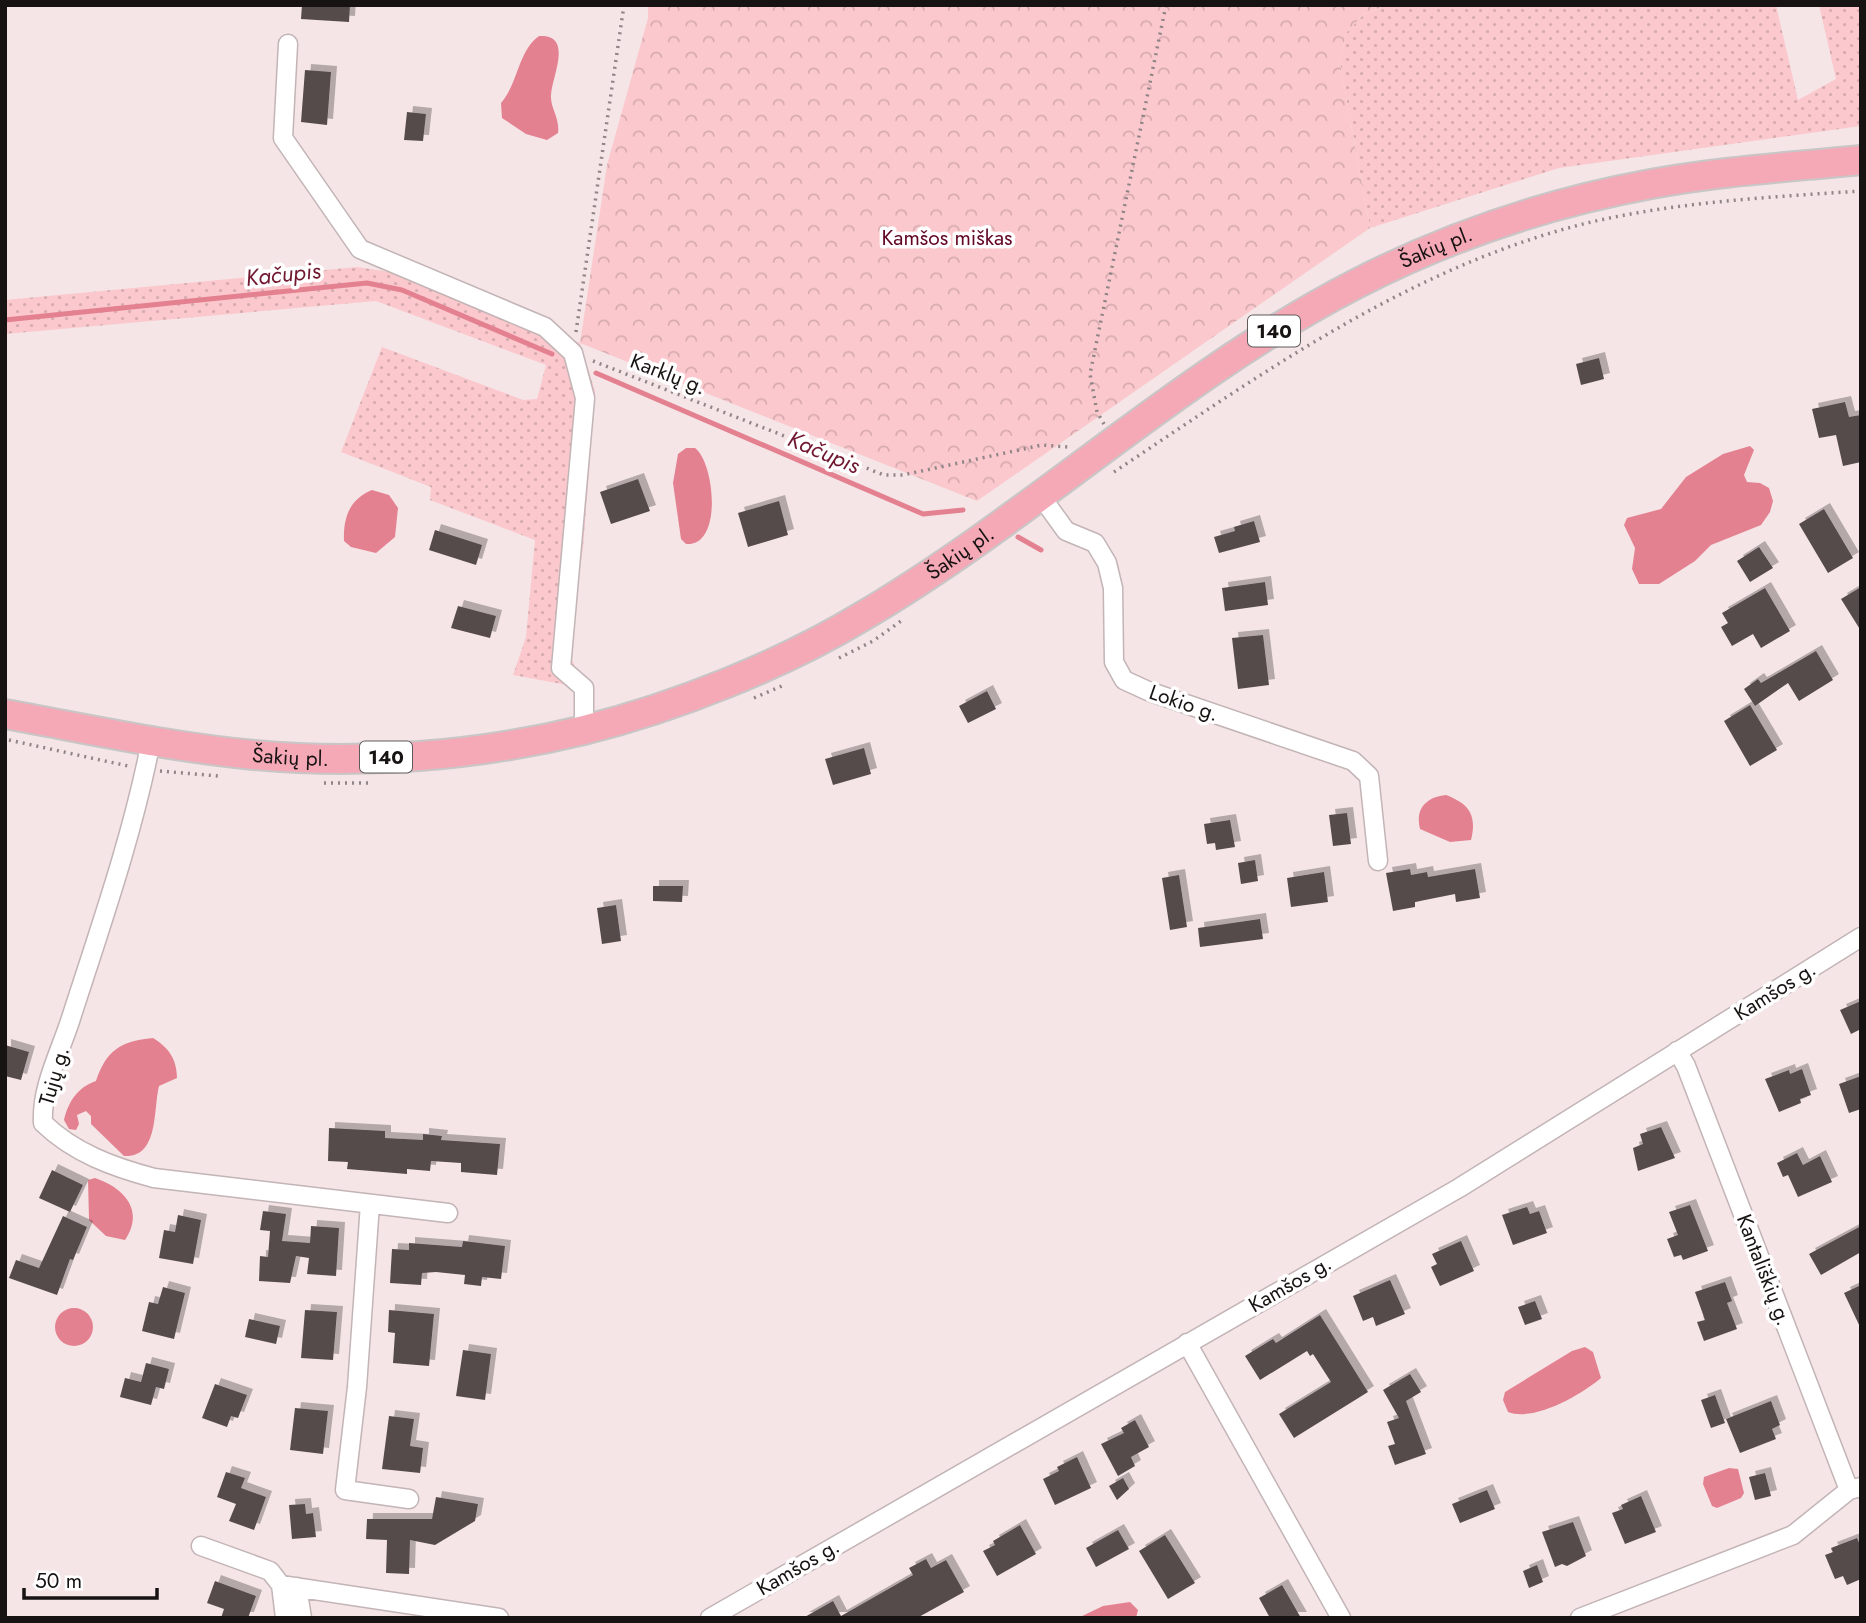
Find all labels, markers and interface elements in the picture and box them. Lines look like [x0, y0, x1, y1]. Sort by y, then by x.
street label: Šakių pl. [1394, 219, 1477, 276]
park label: Kamšos miškas [881, 223, 1013, 253]
water label: Kačupis [244, 253, 323, 295]
road number: 140 [1248, 316, 1300, 346]
street label: Karklų g. [626, 346, 710, 402]
water label: Kačupis [783, 422, 866, 483]
street label: Šakių pl. [920, 519, 1000, 587]
street label: Lokio g. [1145, 677, 1223, 729]
street label: Šakių pl. [251, 740, 329, 774]
road number: 140 [360, 742, 412, 772]
street label: Kamšos g. [1728, 954, 1822, 1028]
street label: Tujų g. [31, 1043, 77, 1109]
street label: Kantališkių g. [1729, 1210, 1799, 1330]
street label: Kamšos g. [1243, 1248, 1337, 1320]
street label: Kamšos g. [751, 1531, 845, 1603]
scale bar [24, 1556, 158, 1600]
text: 50 m [35, 1566, 82, 1596]

